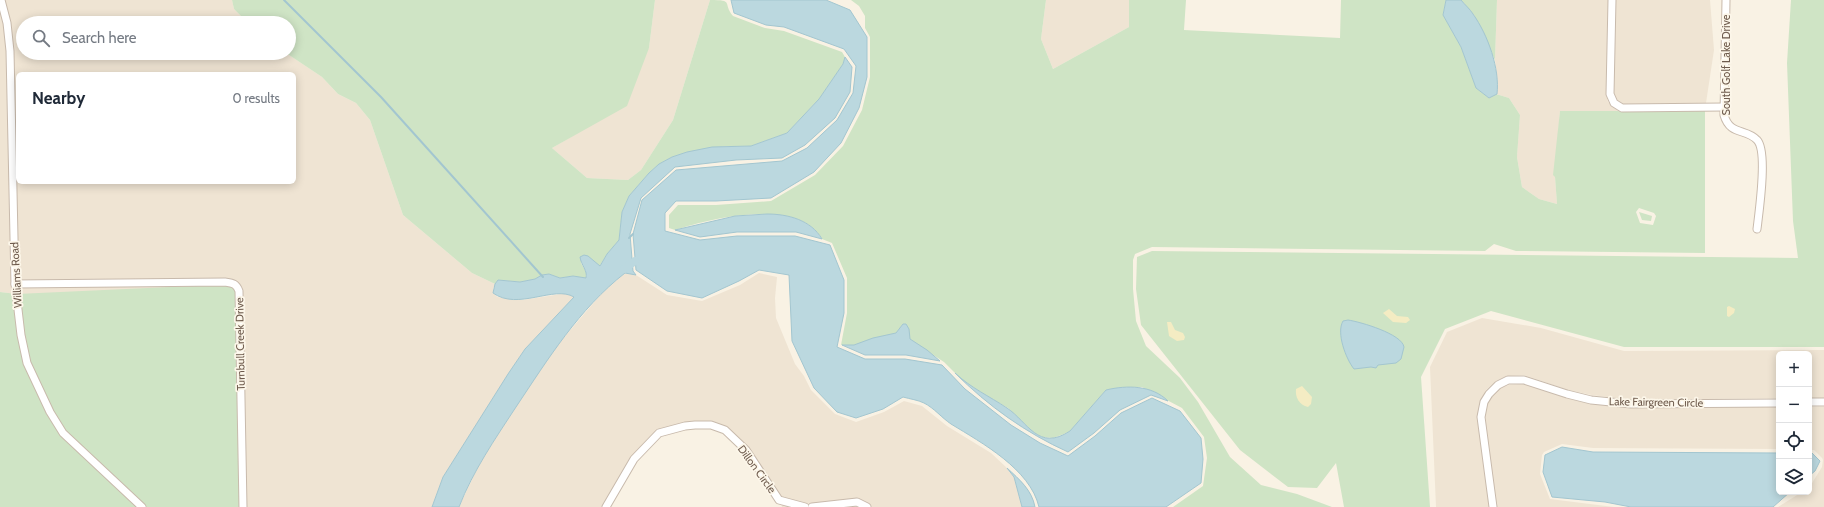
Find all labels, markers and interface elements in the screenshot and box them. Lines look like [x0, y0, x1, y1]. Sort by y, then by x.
street label: South Golf Lake Drive [1719, 14, 1733, 115]
search box [16, 16, 296, 60]
icon: search [30, 27, 52, 49]
text: Search here [62, 29, 137, 47]
text: Nearby [32, 88, 85, 108]
text: 0 results [232, 90, 280, 106]
street label: Williams Road [7, 242, 25, 308]
street label: Turnbull Creek Drive [232, 297, 248, 391]
map controls [1776, 351, 1812, 495]
button: + [1776, 351, 1812, 387]
button: − [1776, 387, 1812, 423]
street label: Lake Fairgreen Circle [1609, 394, 1704, 410]
button: locate [1776, 423, 1812, 459]
street label: Dillon Circle [735, 442, 779, 496]
button: layers [1776, 459, 1812, 495]

